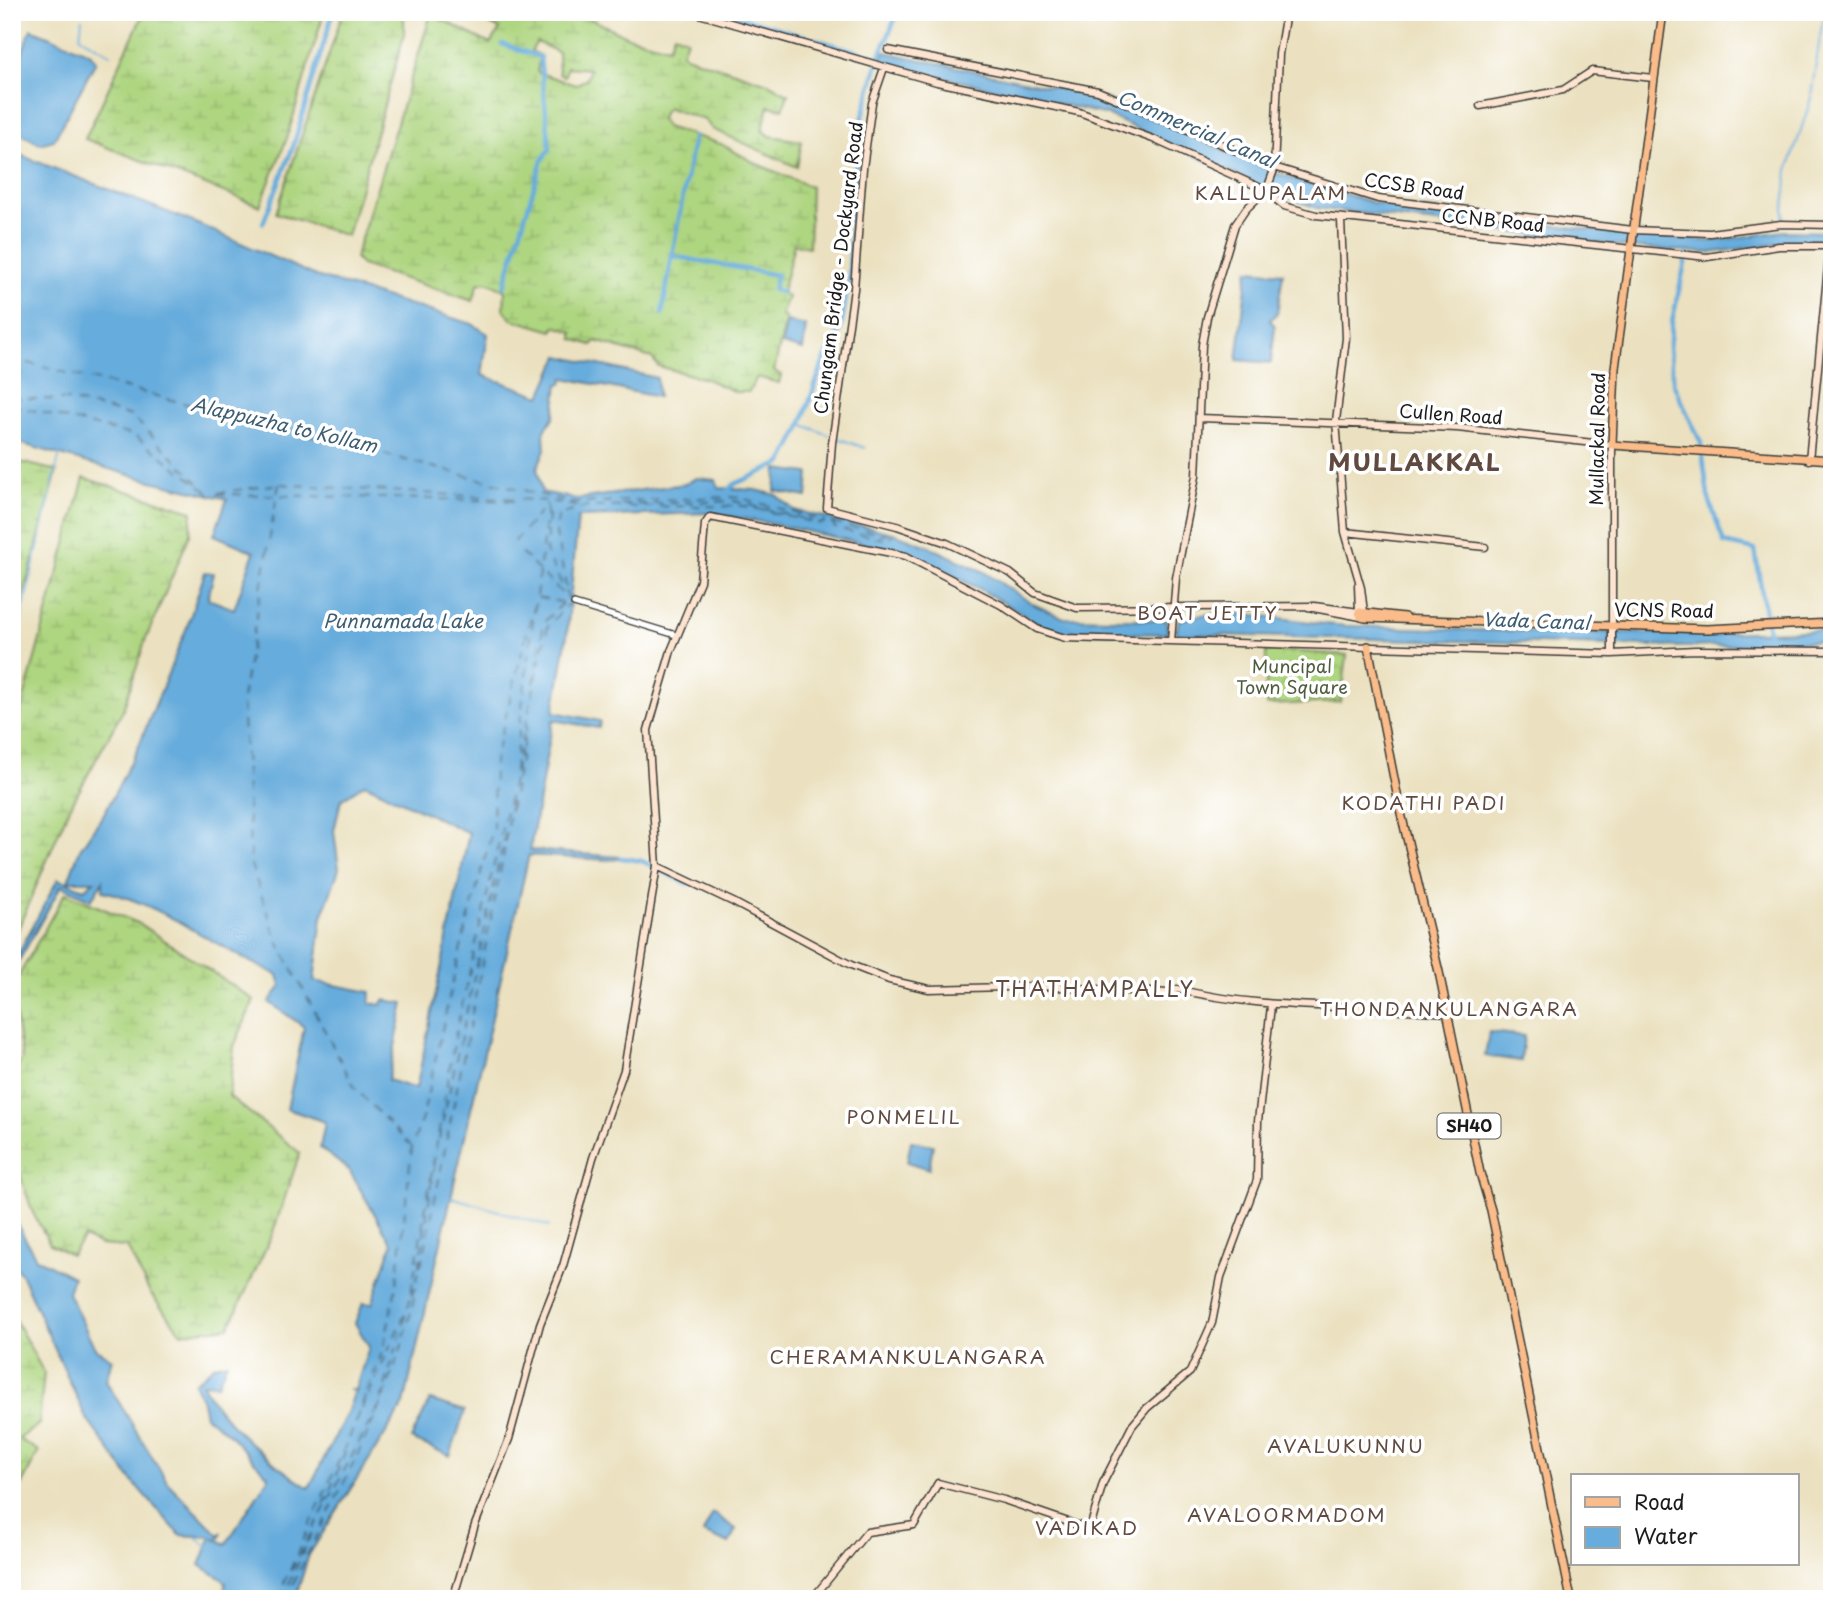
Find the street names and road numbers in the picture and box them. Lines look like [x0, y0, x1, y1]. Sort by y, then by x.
street label: Chungam Bridge - Dockyard Road [806, 120, 869, 416]
street label: CCSB Road [1362, 165, 1466, 206]
street label: CCNB Road [1440, 201, 1546, 238]
street label: Mullackal Road [1582, 372, 1611, 506]
street label: Cullen Road [1398, 396, 1504, 431]
street label: VCNS Road [1614, 595, 1714, 624]
road number: SH40 [1438, 1114, 1500, 1138]

